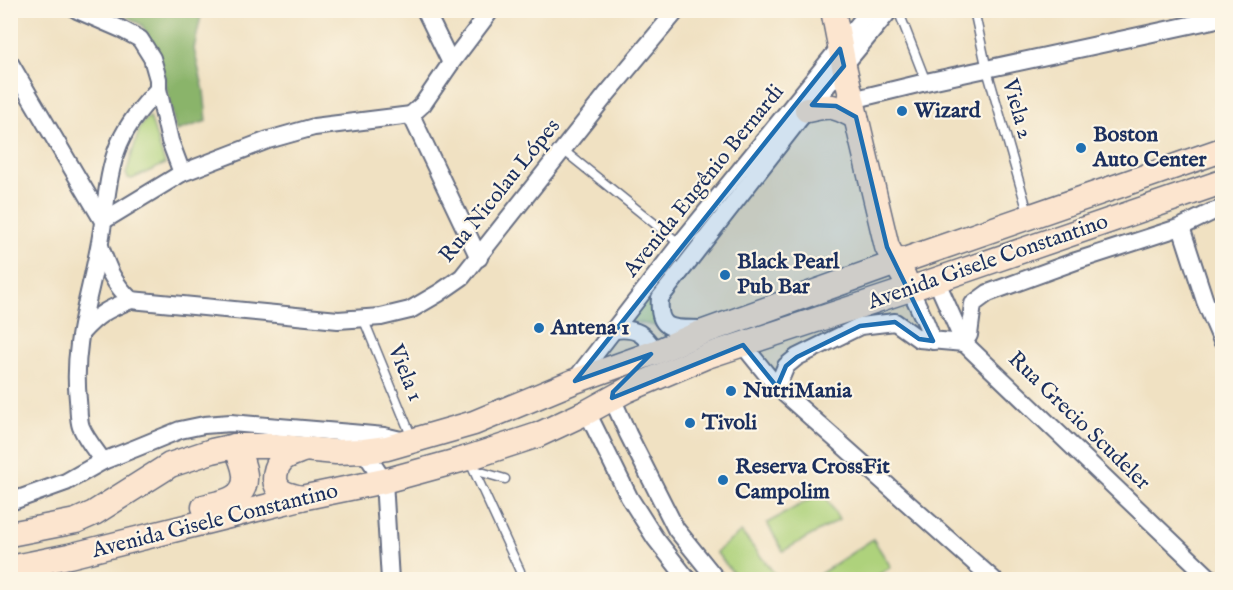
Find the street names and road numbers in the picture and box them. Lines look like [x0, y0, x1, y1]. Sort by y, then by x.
street label: Viela 2 [995, 75, 1039, 142]
street label: Avenida Eugênio Bernardi [617, 79, 791, 284]
street label: Rua Nicolau Lópes [433, 113, 567, 269]
street label: Avenida Gisele Constantino [863, 208, 1112, 317]
street label: Viela 1 [381, 340, 429, 406]
street label: Rua Grecio Scudeler [1002, 346, 1156, 496]
street label: Avenida Gisele Constantino [88, 477, 341, 565]

